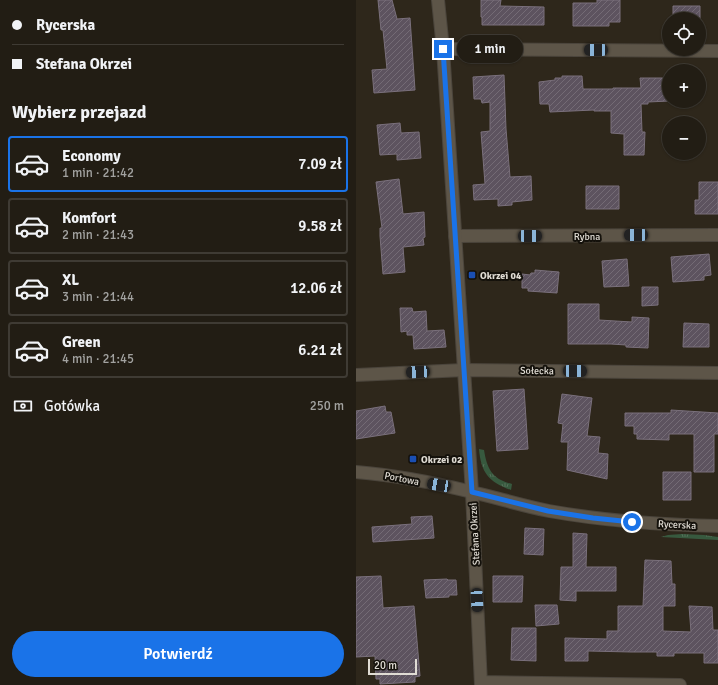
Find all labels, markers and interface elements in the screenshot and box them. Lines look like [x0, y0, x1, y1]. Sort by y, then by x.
map controls [662, 12, 706, 160]
button: locate [662, 12, 706, 56]
text: Rycerska [36, 16, 95, 34]
callout: 1 min [457, 35, 523, 63]
route end [434, 40, 452, 58]
text: 1 min [474, 41, 506, 57]
car [584, 44, 608, 56]
text: Stefana Okrzei [36, 55, 132, 73]
button: + [662, 64, 706, 108]
text: Wybierz przejazd [12, 101, 147, 123]
button: − [662, 116, 706, 160]
icon: car [14, 146, 50, 182]
text: Economy [62, 147, 121, 165]
text: 7.09 zł [298, 155, 342, 173]
text: 1 min · 21:42 [62, 165, 134, 181]
icon: car [14, 208, 50, 244]
text: Komfort [62, 209, 116, 227]
text: 9.58 zł [298, 217, 342, 235]
text: 2 min · 21:43 [62, 227, 134, 243]
car [624, 229, 648, 241]
car [518, 230, 542, 242]
street label: Rybna [574, 231, 600, 243]
icon: car [14, 270, 50, 306]
marker: Okrzei 04 [467, 270, 477, 280]
place label: Okrzei 04 [480, 270, 522, 282]
text: XL [62, 271, 79, 289]
text: 12.06 zł [290, 279, 342, 297]
text: 3 min · 21:44 [62, 289, 134, 305]
icon: car [14, 332, 50, 368]
text: Green [62, 333, 101, 351]
text: 6.21 zł [298, 341, 342, 359]
text: 4 min · 21:45 [62, 351, 134, 367]
car [406, 365, 430, 379]
street label: Sołecka [520, 365, 554, 377]
car [563, 365, 587, 377]
icon: cash [12, 395, 34, 417]
text: Gotówka [44, 397, 100, 415]
text: 250 m [310, 398, 344, 414]
marker: Okrzei 02 [408, 454, 418, 464]
place label: Okrzei 02 [421, 454, 462, 466]
street label: Portowa [383, 470, 420, 488]
car [426, 477, 452, 493]
street label: Stefana Okrzei [467, 502, 483, 565]
route start [623, 513, 641, 531]
street label: Rycerska [657, 518, 696, 532]
car [470, 588, 484, 612]
button: Potwierdź [12, 631, 344, 677]
scale bar [368, 657, 417, 676]
text: 20 m [374, 659, 397, 672]

